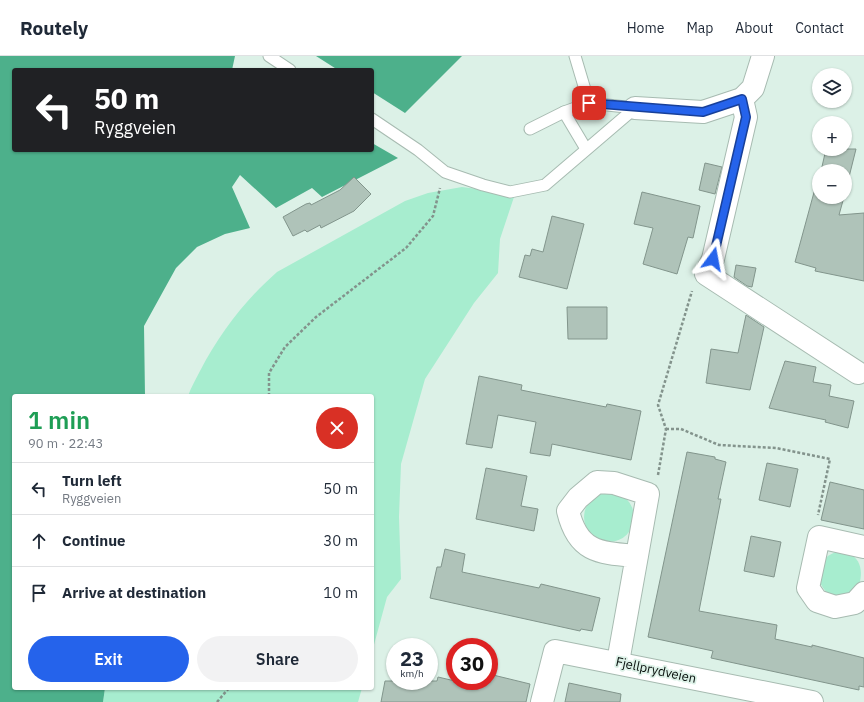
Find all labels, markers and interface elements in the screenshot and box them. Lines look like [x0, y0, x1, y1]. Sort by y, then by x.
text: Routely [20, 16, 88, 40]
text: Home [627, 19, 664, 37]
text: Map [686, 19, 713, 37]
text: About [735, 19, 773, 37]
text: Contact [795, 19, 844, 37]
map controls [812, 68, 852, 204]
button: layers [812, 68, 852, 108]
text: 50 m [94, 80, 159, 117]
icon: left [28, 84, 80, 136]
pin [572, 86, 606, 120]
icon: arrive [578, 92, 600, 114]
text: Ryggveien [94, 116, 176, 139]
button: + [812, 116, 852, 156]
button: − [812, 164, 852, 204]
position arrow [692, 238, 734, 280]
text: 1 min [28, 404, 90, 436]
button: close [316, 407, 358, 449]
text: 90 m · 22:43 [28, 435, 103, 452]
text: Turn left [62, 471, 122, 490]
icon: left [28, 478, 50, 500]
text: 50 m [323, 479, 358, 498]
text: Ryggveien [62, 490, 121, 507]
icon: ahead [28, 530, 50, 552]
text: Continue [62, 531, 126, 550]
text: 30 m [323, 531, 358, 550]
icon: arrive [28, 582, 50, 604]
text: Arrive at destination [62, 583, 206, 602]
text: 10 m [323, 583, 358, 602]
button: Exit [28, 636, 189, 682]
button: Share [197, 636, 358, 682]
speed limit sign: 30 [446, 638, 498, 690]
text: 23 [400, 645, 424, 672]
street label: Fjellprydveien [614, 653, 698, 687]
text: km/h [400, 667, 424, 680]

